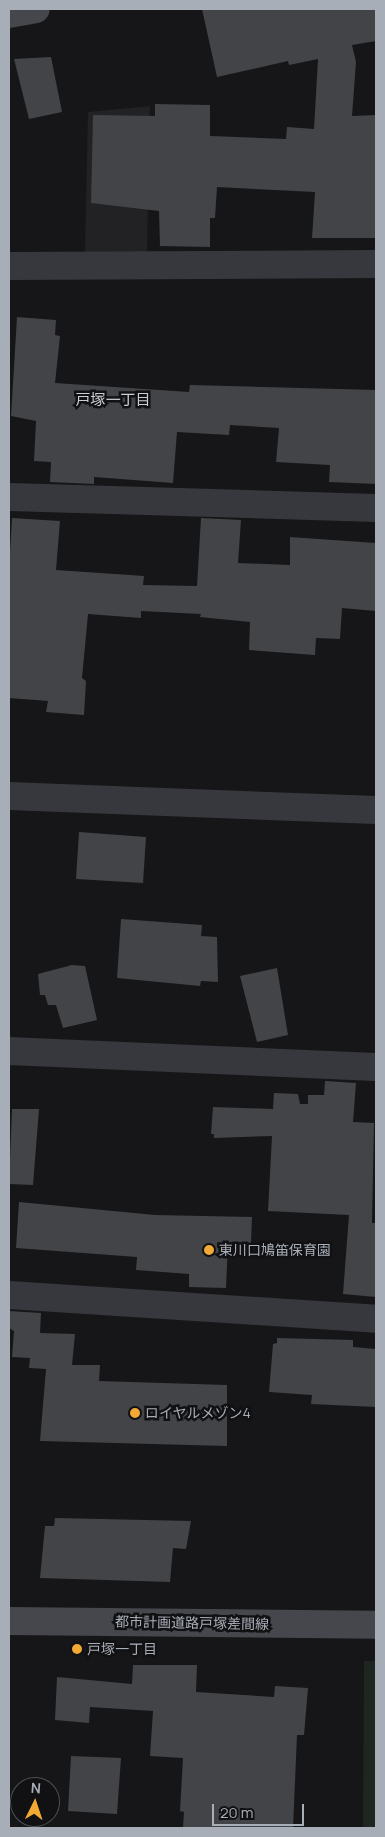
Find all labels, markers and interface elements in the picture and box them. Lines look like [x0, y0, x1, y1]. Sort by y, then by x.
district label: 戸塚一丁目 [76, 391, 150, 409]
place label: 東川口鳩笛保育園 [219, 1242, 331, 1258]
marker: 東川口鳩笛保育園 [203, 1244, 215, 1256]
place label: ロイヤルメゾン4 [145, 1405, 251, 1421]
marker: ロイヤルメゾン4 [129, 1407, 141, 1419]
street label: 都市計画道路戸塚差間線 [115, 1613, 269, 1633]
place label: 戸塚一丁目 [87, 1641, 157, 1657]
marker: 戸塚一丁目 [71, 1643, 83, 1655]
north arrow [10, 1777, 60, 1827]
text: N [30, 1778, 42, 1797]
scale bar [215, 1794, 308, 1826]
text: 20 m [220, 1802, 253, 1823]

